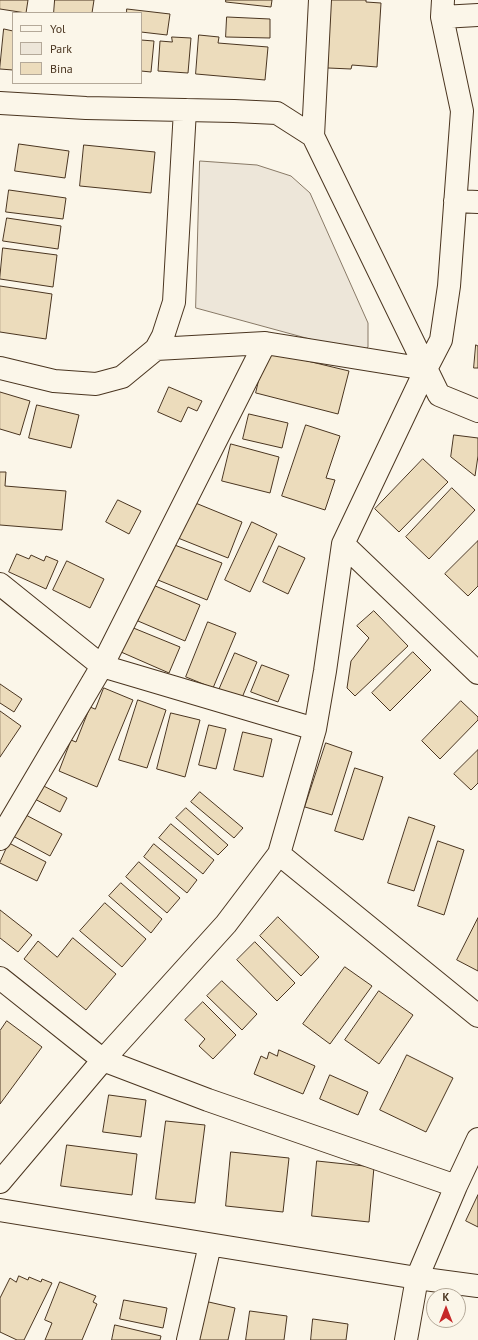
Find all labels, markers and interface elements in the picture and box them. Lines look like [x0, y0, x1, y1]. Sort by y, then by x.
legend [12, 12, 142, 84]
text: Yol [50, 21, 66, 36]
text: Park [50, 41, 72, 56]
text: Bina [50, 61, 73, 76]
north arrow [426, 1288, 466, 1328]
text: K [443, 1290, 449, 1304]

